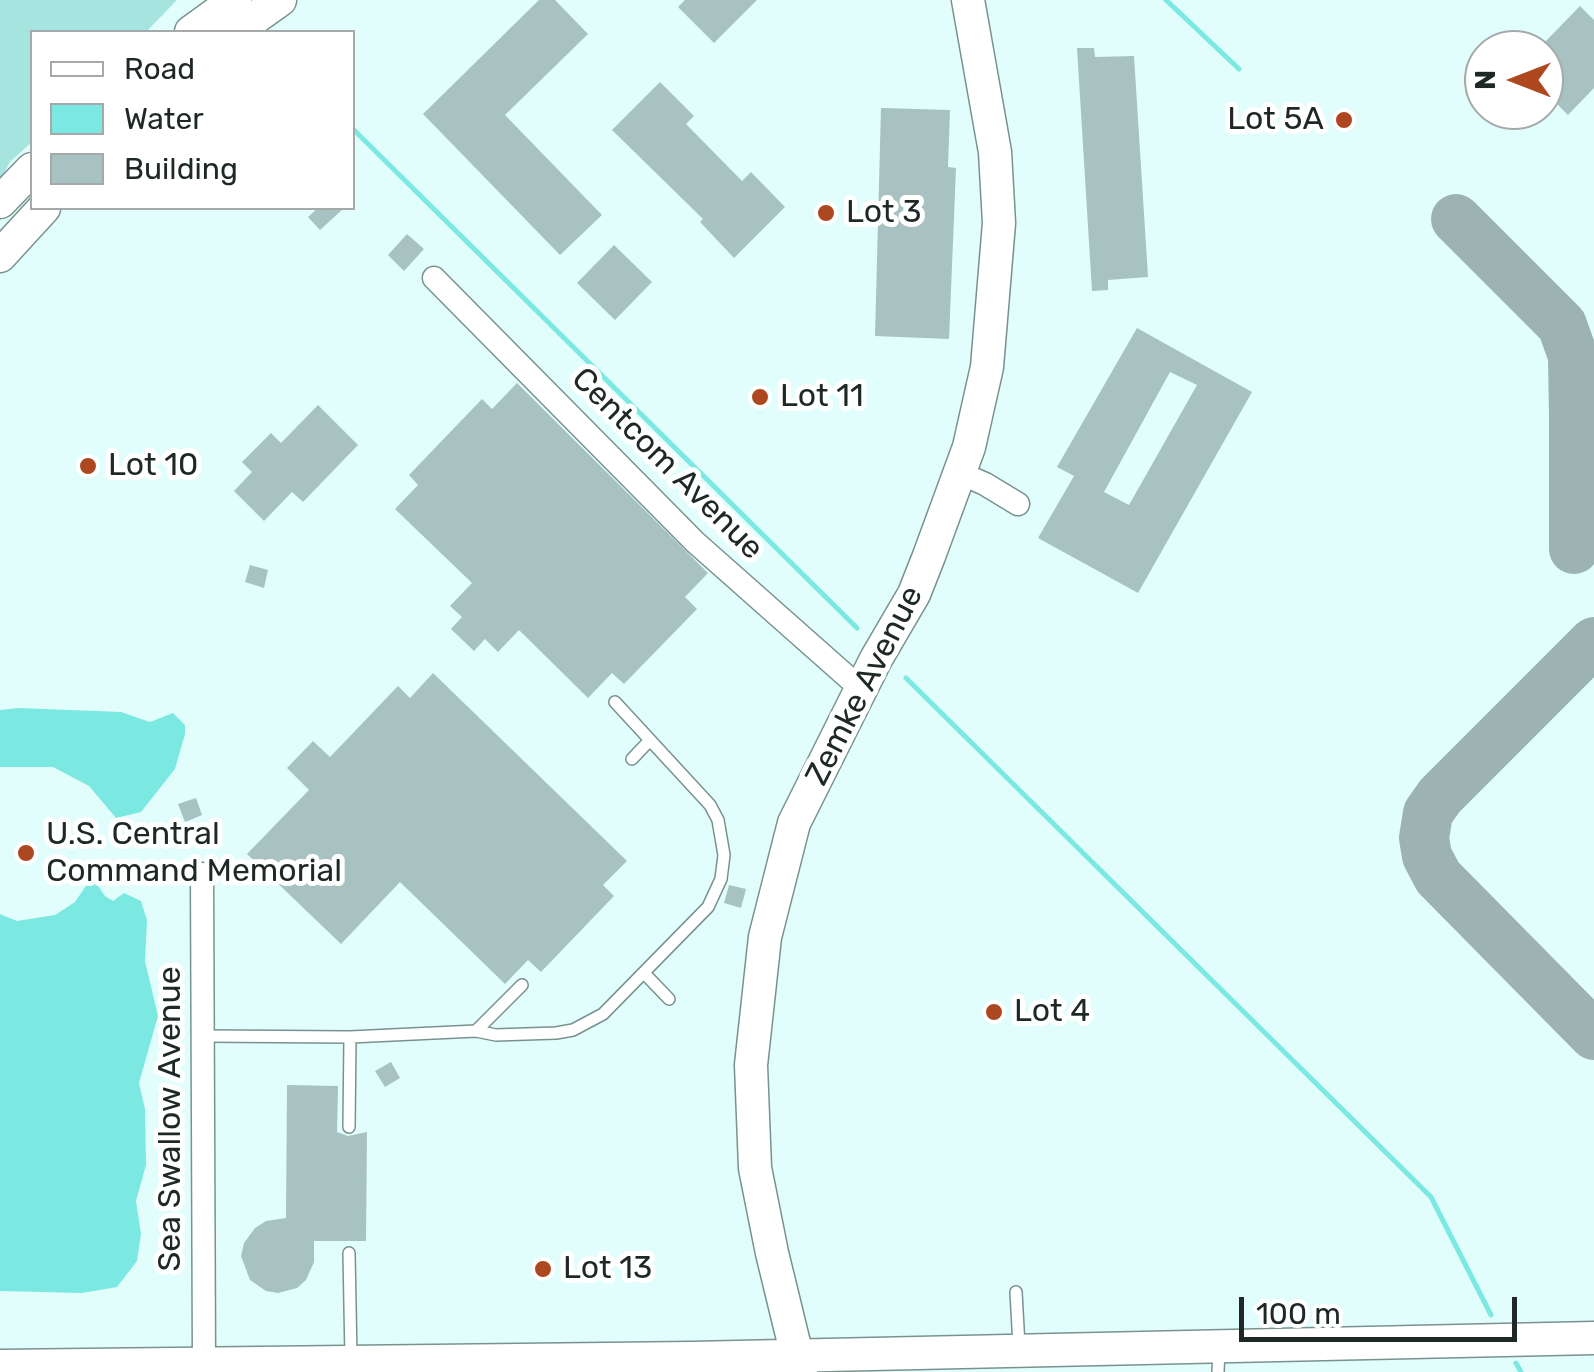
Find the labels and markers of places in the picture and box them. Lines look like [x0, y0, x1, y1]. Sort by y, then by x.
place label: Lot 5A [1227, 101, 1324, 139]
marker: Lot 5A [1333, 109, 1355, 131]
place label: Lot 3 [846, 194, 921, 232]
marker: Lot 3 [815, 202, 837, 224]
place label: Lot 11 [780, 378, 864, 416]
marker: Lot 11 [749, 386, 771, 408]
place label: Lot 10 [108, 447, 198, 485]
marker: Lot 10 [77, 455, 99, 477]
place label: U.S. Central Command Memorial [46, 816, 342, 891]
marker: U.S. Central Command Memorial [15, 842, 37, 864]
place label: Lot 4 [1014, 993, 1090, 1031]
marker: Lot 4 [983, 1001, 1005, 1023]
place label: Lot 13 [563, 1250, 652, 1288]
marker: Lot 13 [532, 1258, 554, 1280]

